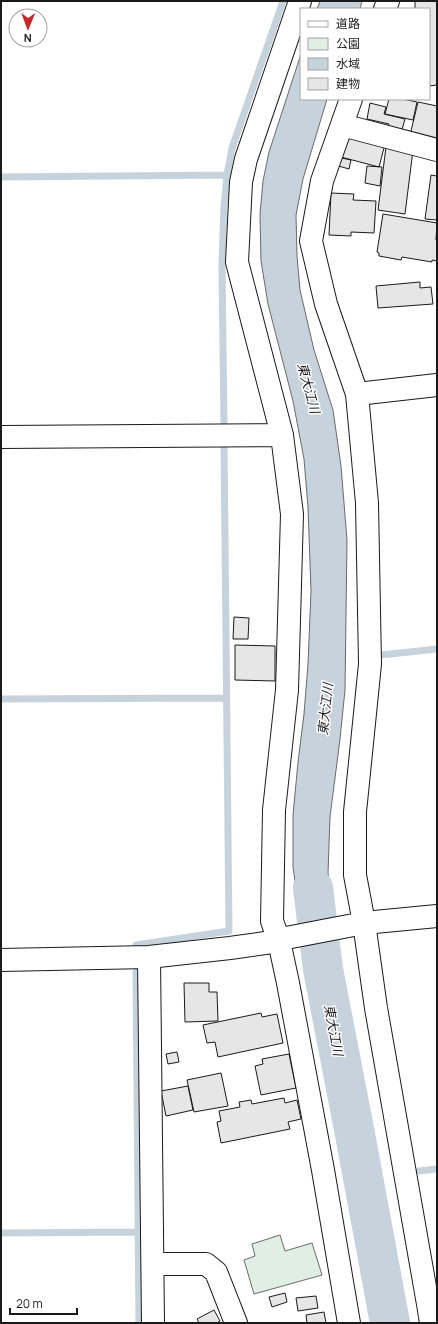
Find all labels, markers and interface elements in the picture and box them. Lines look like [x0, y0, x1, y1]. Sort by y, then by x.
north arrow [8, 8, 48, 48]
legend [300, 8, 430, 100]
text: 道路 [336, 15, 360, 32]
text: N [24, 31, 32, 46]
text: 公園 [336, 35, 360, 52]
text: 水域 [336, 55, 360, 72]
text: 建物 [336, 75, 360, 92]
water label: 東大江川 [294, 361, 325, 417]
water label: 東大江川 [313, 680, 337, 736]
water label: 東大江川 [320, 1003, 348, 1059]
scale bar [10, 1290, 77, 1316]
text: 20 m [16, 1295, 43, 1312]

